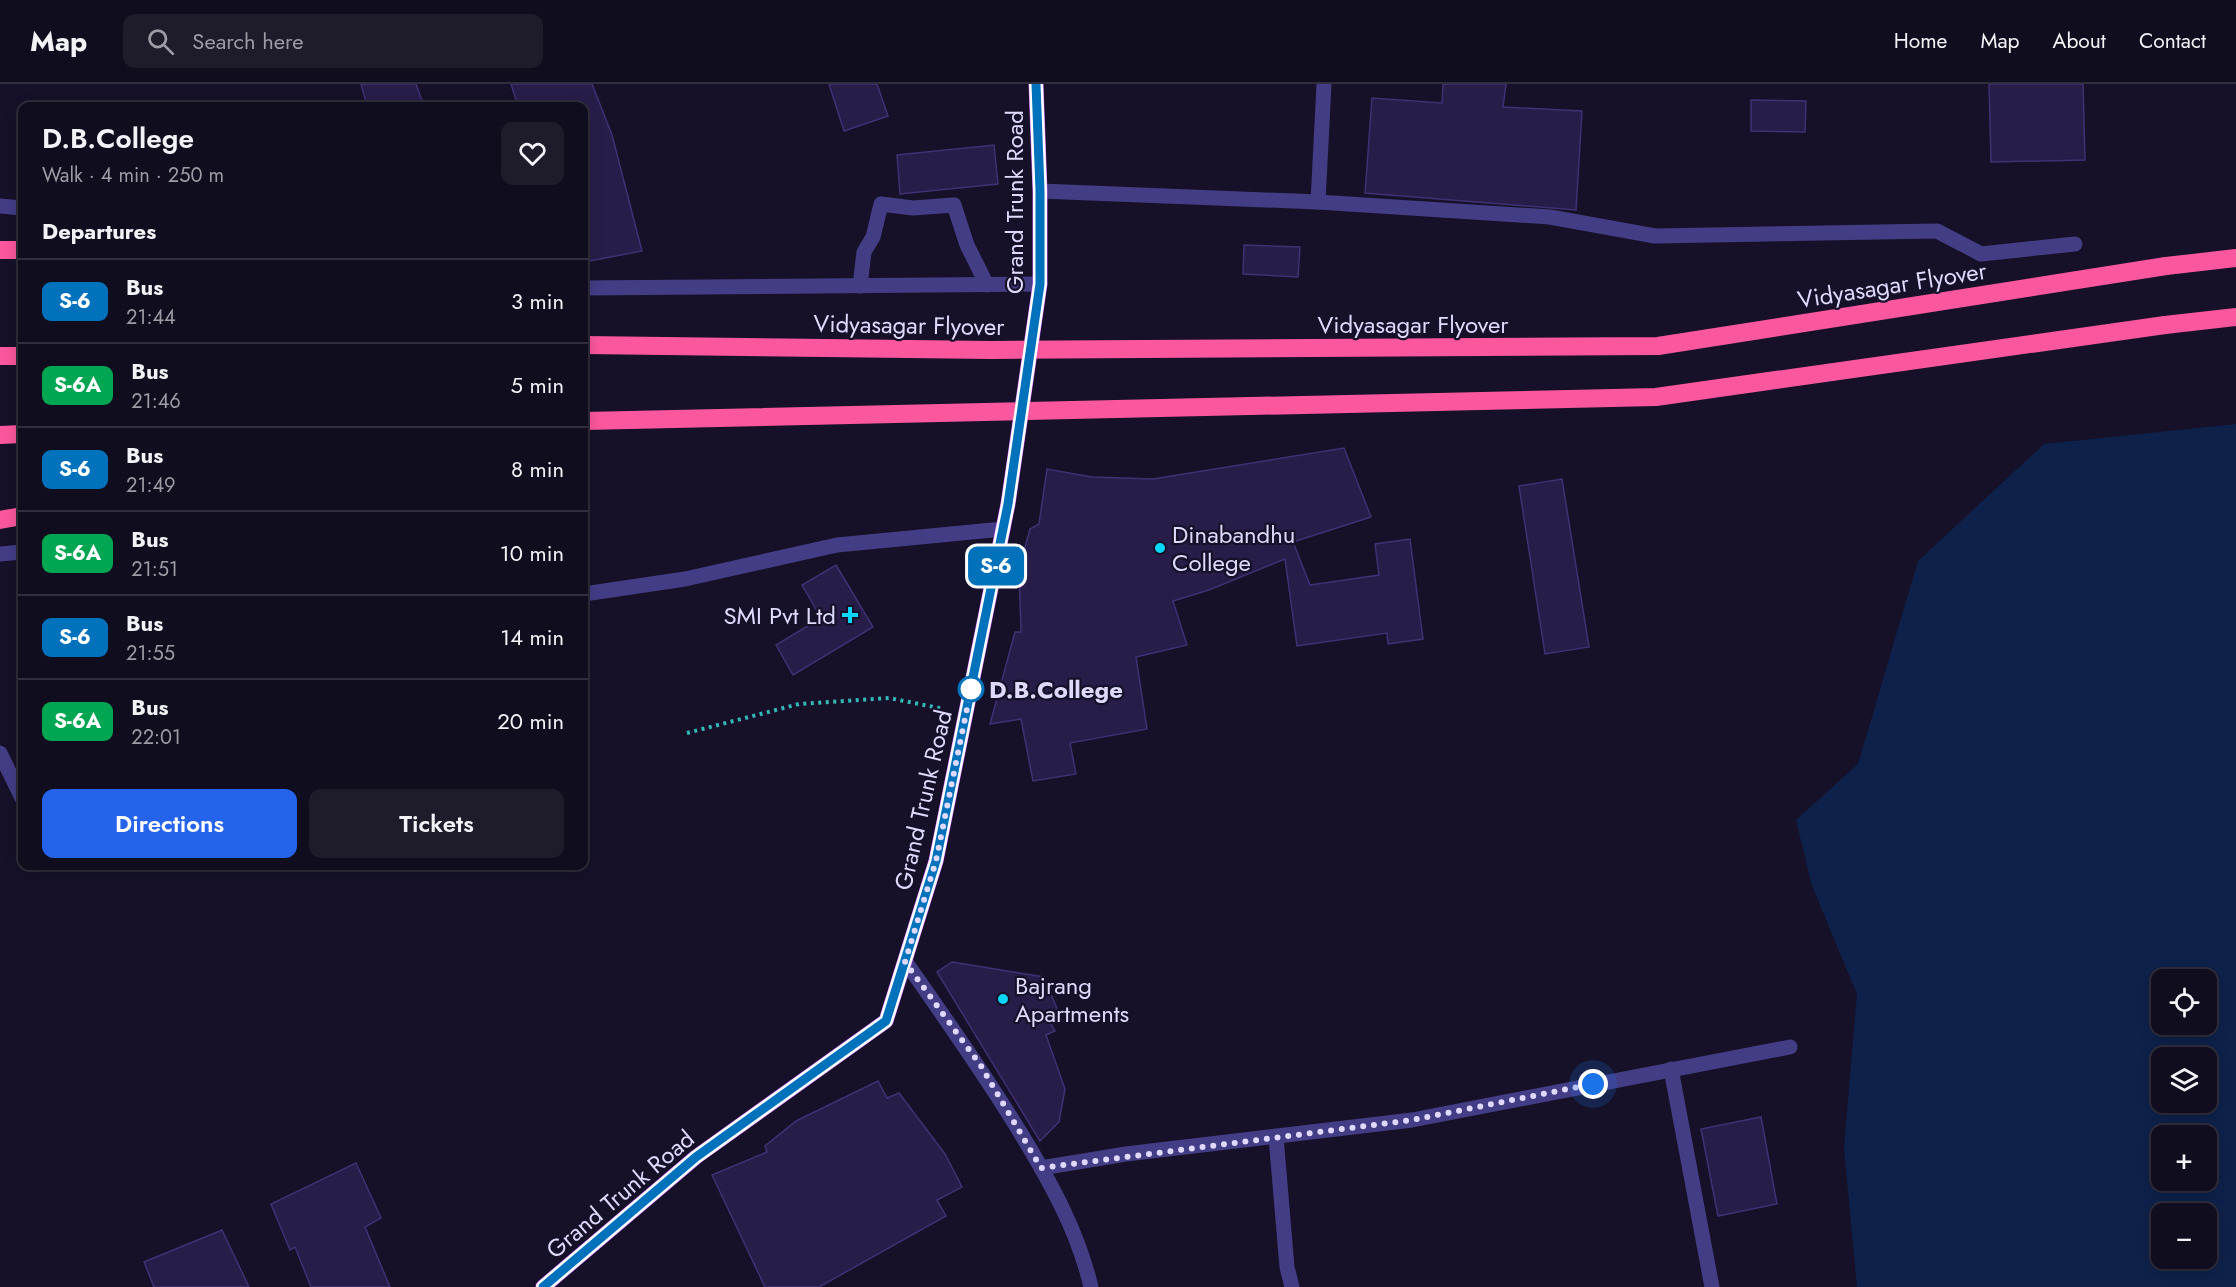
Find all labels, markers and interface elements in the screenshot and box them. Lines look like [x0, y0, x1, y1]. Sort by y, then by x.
search box [123, 14, 543, 68]
text: Map [30, 21, 87, 62]
icon: search [144, 25, 177, 58]
text: Search here [192, 25, 304, 57]
text: Home [1894, 26, 1947, 56]
text: Map [1980, 26, 2020, 56]
text: About [2053, 26, 2106, 56]
text: Contact [2139, 26, 2206, 56]
street label: Grand Trunk Road [997, 110, 1032, 294]
text: D.B.College [42, 118, 194, 159]
button: heart [501, 122, 564, 185]
text: Walk · 4 min · 250 m [42, 161, 224, 190]
text: Departures [42, 215, 156, 247]
street label: Vidyasagar Flyover [1795, 253, 1990, 317]
text: Bus [126, 271, 163, 303]
text: 3 min [511, 285, 564, 317]
text: S-6 [59, 286, 91, 316]
text: 21:44 [126, 303, 176, 332]
street label: Vidyasagar Flyover [813, 306, 1006, 344]
street label: Vidyasagar Flyover [1318, 307, 1509, 342]
text: Bus [131, 355, 169, 387]
text: 5 min [511, 369, 564, 401]
text: S-6A [54, 370, 101, 400]
text: 21:46 [131, 387, 181, 416]
text: Bus [126, 439, 163, 471]
text: 8 min [511, 453, 564, 485]
text: S-6 [59, 454, 91, 484]
text: 21:49 [126, 471, 176, 500]
place label: Dinabandhu College [1172, 517, 1295, 580]
text: Bus [131, 523, 169, 555]
text: 10 min [500, 537, 564, 569]
text: S-6A [54, 538, 101, 568]
marker: Dinabandhu College [1153, 541, 1167, 555]
line badge: S-6 [962, 546, 1030, 586]
text: S-6 [980, 551, 1012, 581]
text: 21:51 [131, 555, 178, 584]
place label: SMI Pvt Ltd [723, 598, 836, 633]
marker: SMI Pvt Ltd [841, 606, 859, 624]
text: Bus [126, 607, 163, 639]
text: 14 min [500, 621, 564, 653]
text: S-6 [59, 622, 91, 652]
text: 21:55 [126, 639, 175, 668]
place label: D.B.College [989, 672, 1123, 707]
marker: D.B.College [958, 676, 984, 702]
text: Bus [131, 691, 169, 723]
text: 20 min [497, 705, 564, 737]
text: S-6A [54, 706, 101, 736]
street label: Grand Trunk Road [885, 706, 961, 894]
text: 22:01 [131, 723, 181, 752]
button: Directions [42, 789, 297, 858]
button: Tickets [309, 789, 564, 858]
place label: Bajrang Apartments [1015, 968, 1129, 1031]
map controls [2151, 969, 2217, 1269]
button: locate [2151, 969, 2217, 1035]
marker: Bajrang Apartments [996, 992, 1010, 1006]
button: layers [2151, 1047, 2217, 1113]
your location [1578, 1069, 1608, 1099]
street label: Grand Trunk Road [538, 1121, 702, 1267]
button: + [2151, 1125, 2217, 1191]
button: − [2151, 1203, 2217, 1269]

